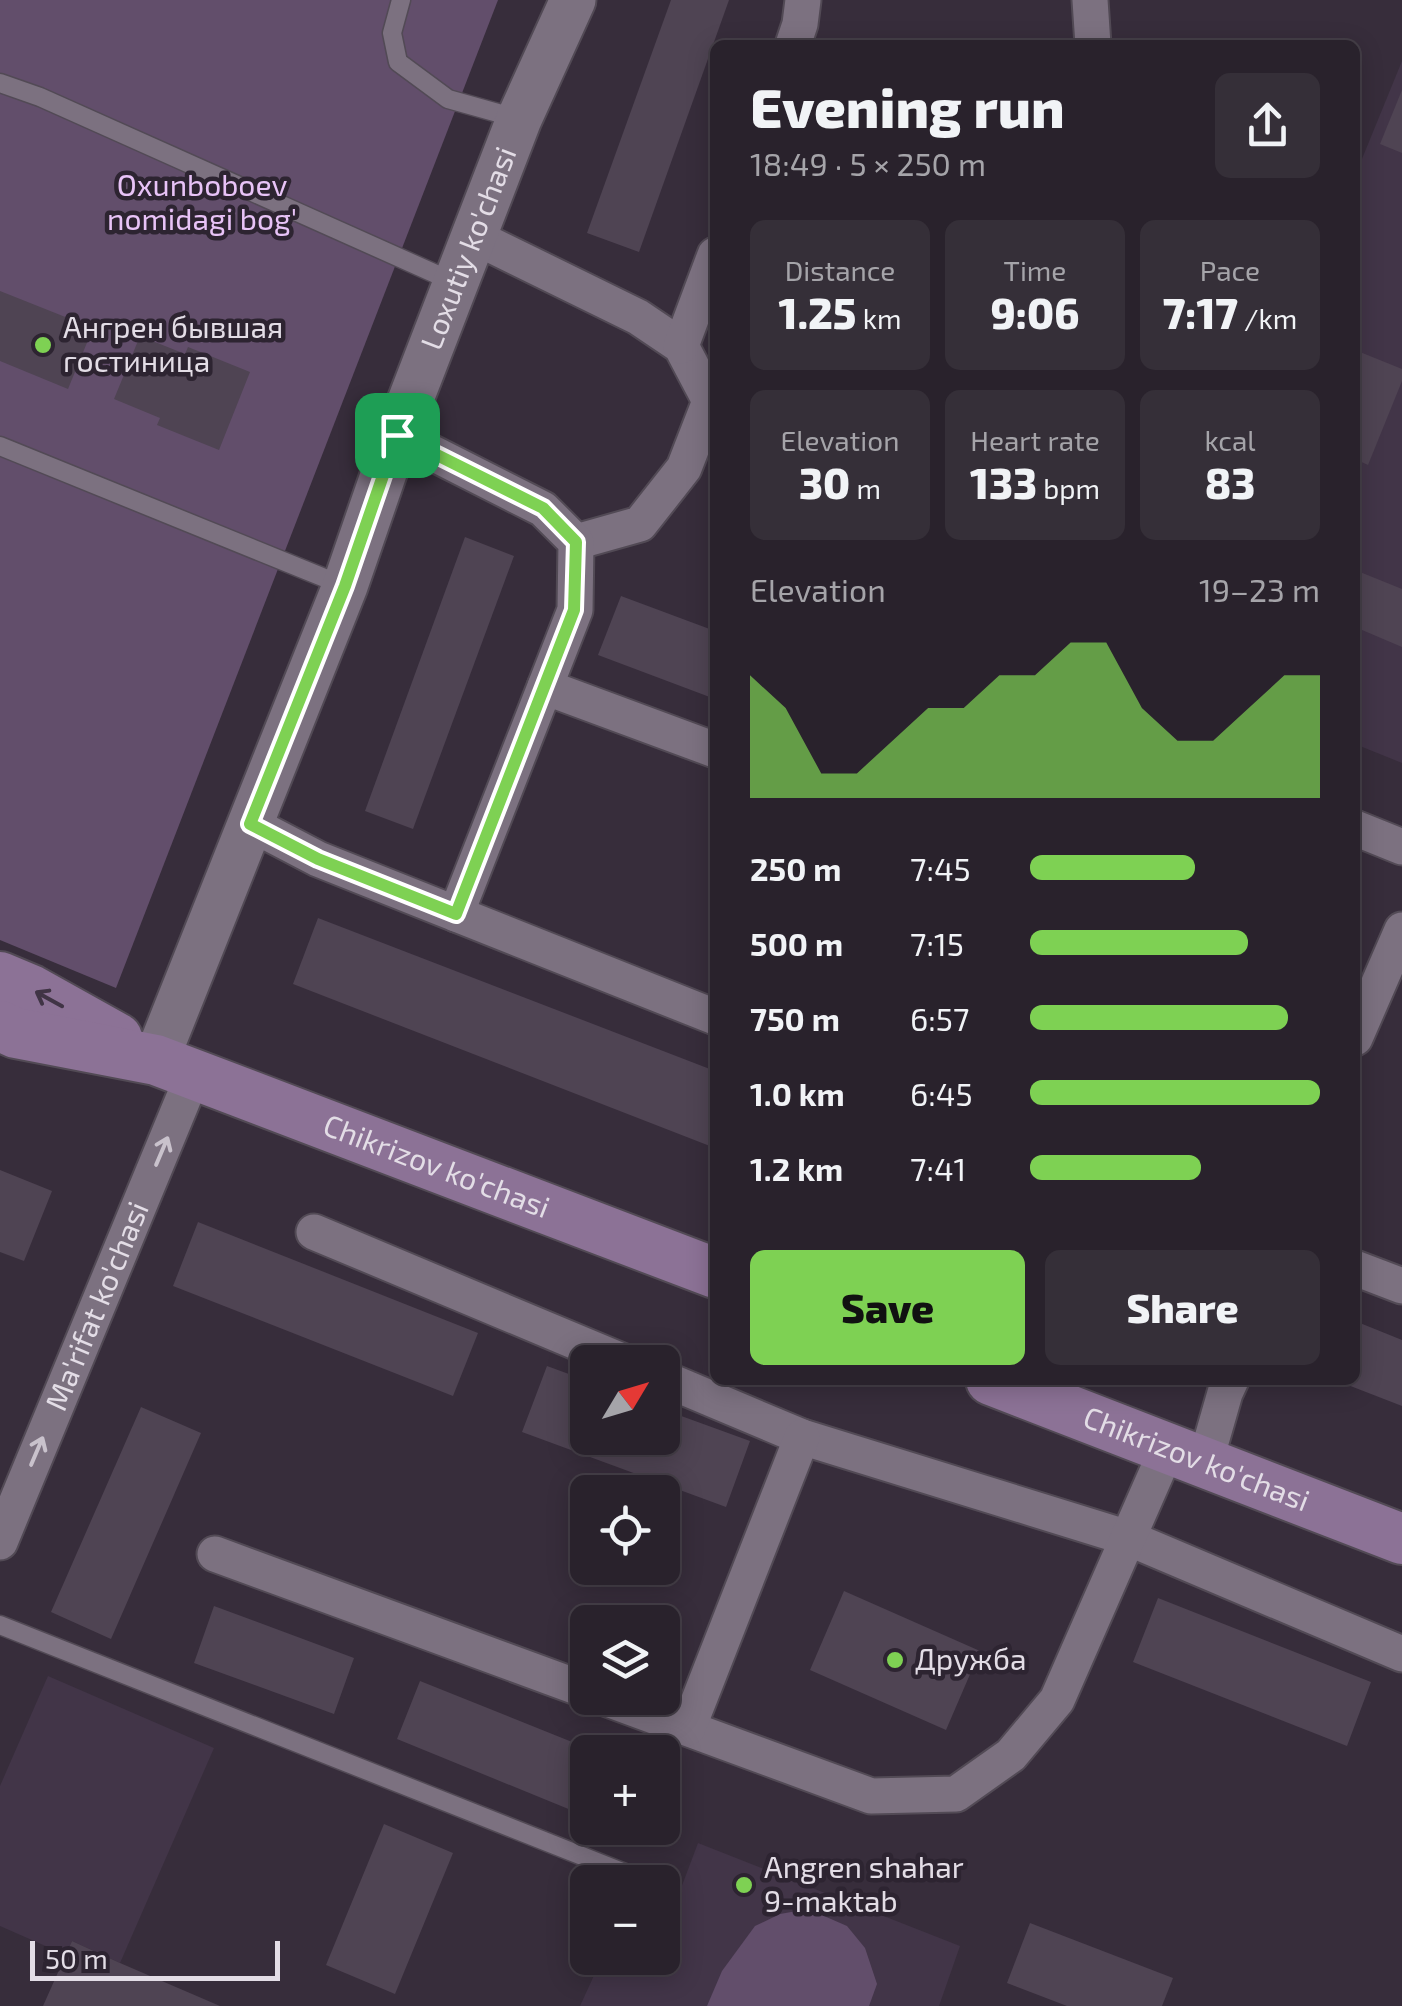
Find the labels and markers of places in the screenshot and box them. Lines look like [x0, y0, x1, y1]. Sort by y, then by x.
place label: Ангрен бывшая гостиница [63, 308, 283, 378]
marker: Ангрен бывшая гостиница [32, 334, 54, 356]
pin [355, 393, 440, 478]
place label: Дружба [915, 1640, 1027, 1677]
marker: Дружба [884, 1649, 906, 1671]
place label: Angren shahar 9-maktab [764, 1848, 964, 1918]
marker: Angren shahar 9-maktab [733, 1874, 755, 1896]

